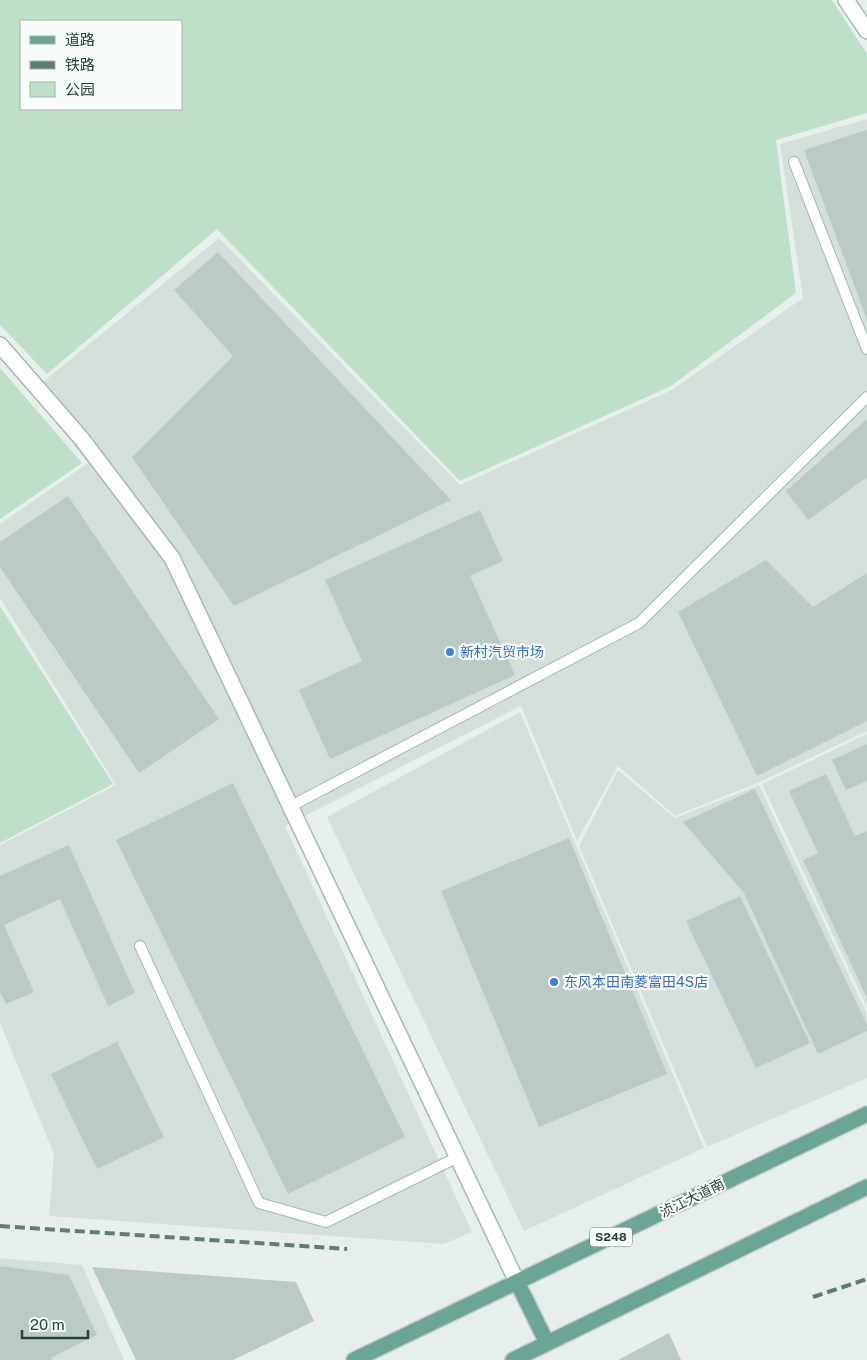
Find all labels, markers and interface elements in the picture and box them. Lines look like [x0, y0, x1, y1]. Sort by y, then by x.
legend [20, 20, 182, 110]
text: 道路 [65, 31, 95, 48]
text: 铁路 [65, 56, 95, 73]
text: 公园 [65, 81, 95, 98]
place label: 新村汽贸市场 [460, 644, 544, 660]
marker: 新村汽贸市场 [444, 646, 456, 658]
place label: 东风本田南菱富田4S店 [564, 974, 708, 990]
marker: 东风本田南菱富田4S店 [548, 976, 560, 988]
street label: 浈江大道南 [657, 1175, 727, 1221]
road number: S248 [590, 1228, 632, 1246]
scale bar [22, 1308, 89, 1340]
text: 20 m [30, 1316, 65, 1333]

